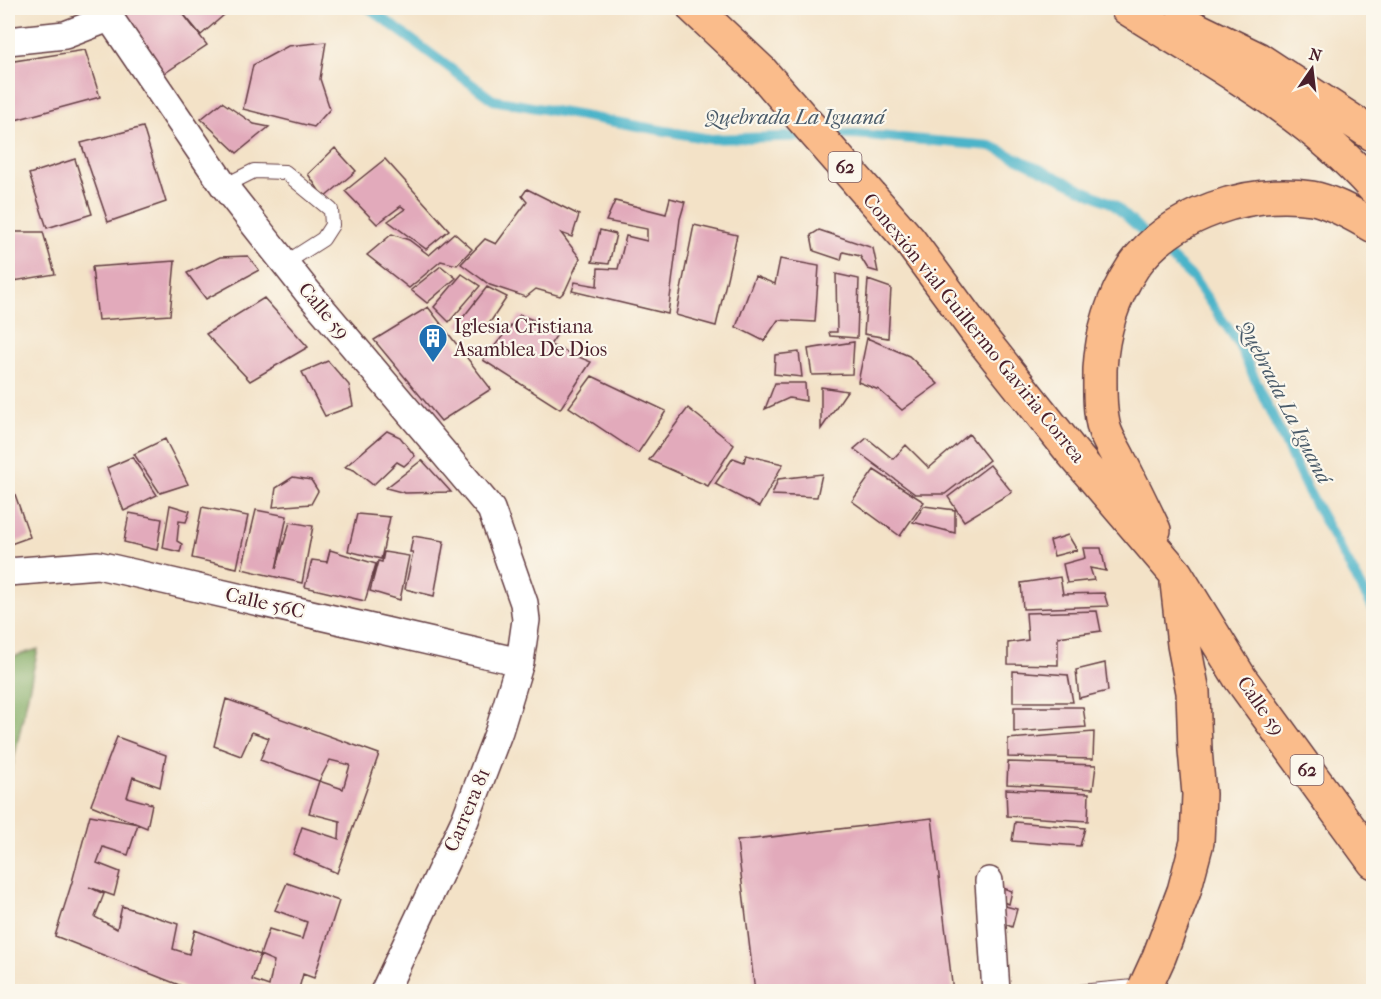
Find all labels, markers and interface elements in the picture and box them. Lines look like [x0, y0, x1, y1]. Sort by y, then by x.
north arrow [1282, 39, 1342, 99]
text: N [1307, 44, 1325, 66]
water label: Quebrada La Iguaná [704, 105, 887, 130]
road number: 62 [828, 152, 862, 182]
street label: Conexión vial Guillermo Gaviria Correa [858, 189, 1090, 468]
street label: Calle 59 [294, 278, 354, 344]
place label: Iglesia Cristiana Asamblea De Dios [453, 315, 607, 361]
water label: Quebrada La Iguaná [1232, 315, 1337, 490]
building icon: Iglesia Cristiana Asamblea De Dios [417, 322, 449, 364]
street label: Calle 56C [223, 583, 307, 623]
street label: Calle 59 [1232, 672, 1290, 740]
road number: 62 [1290, 755, 1324, 785]
street label: Carrera 81 [439, 765, 495, 855]

